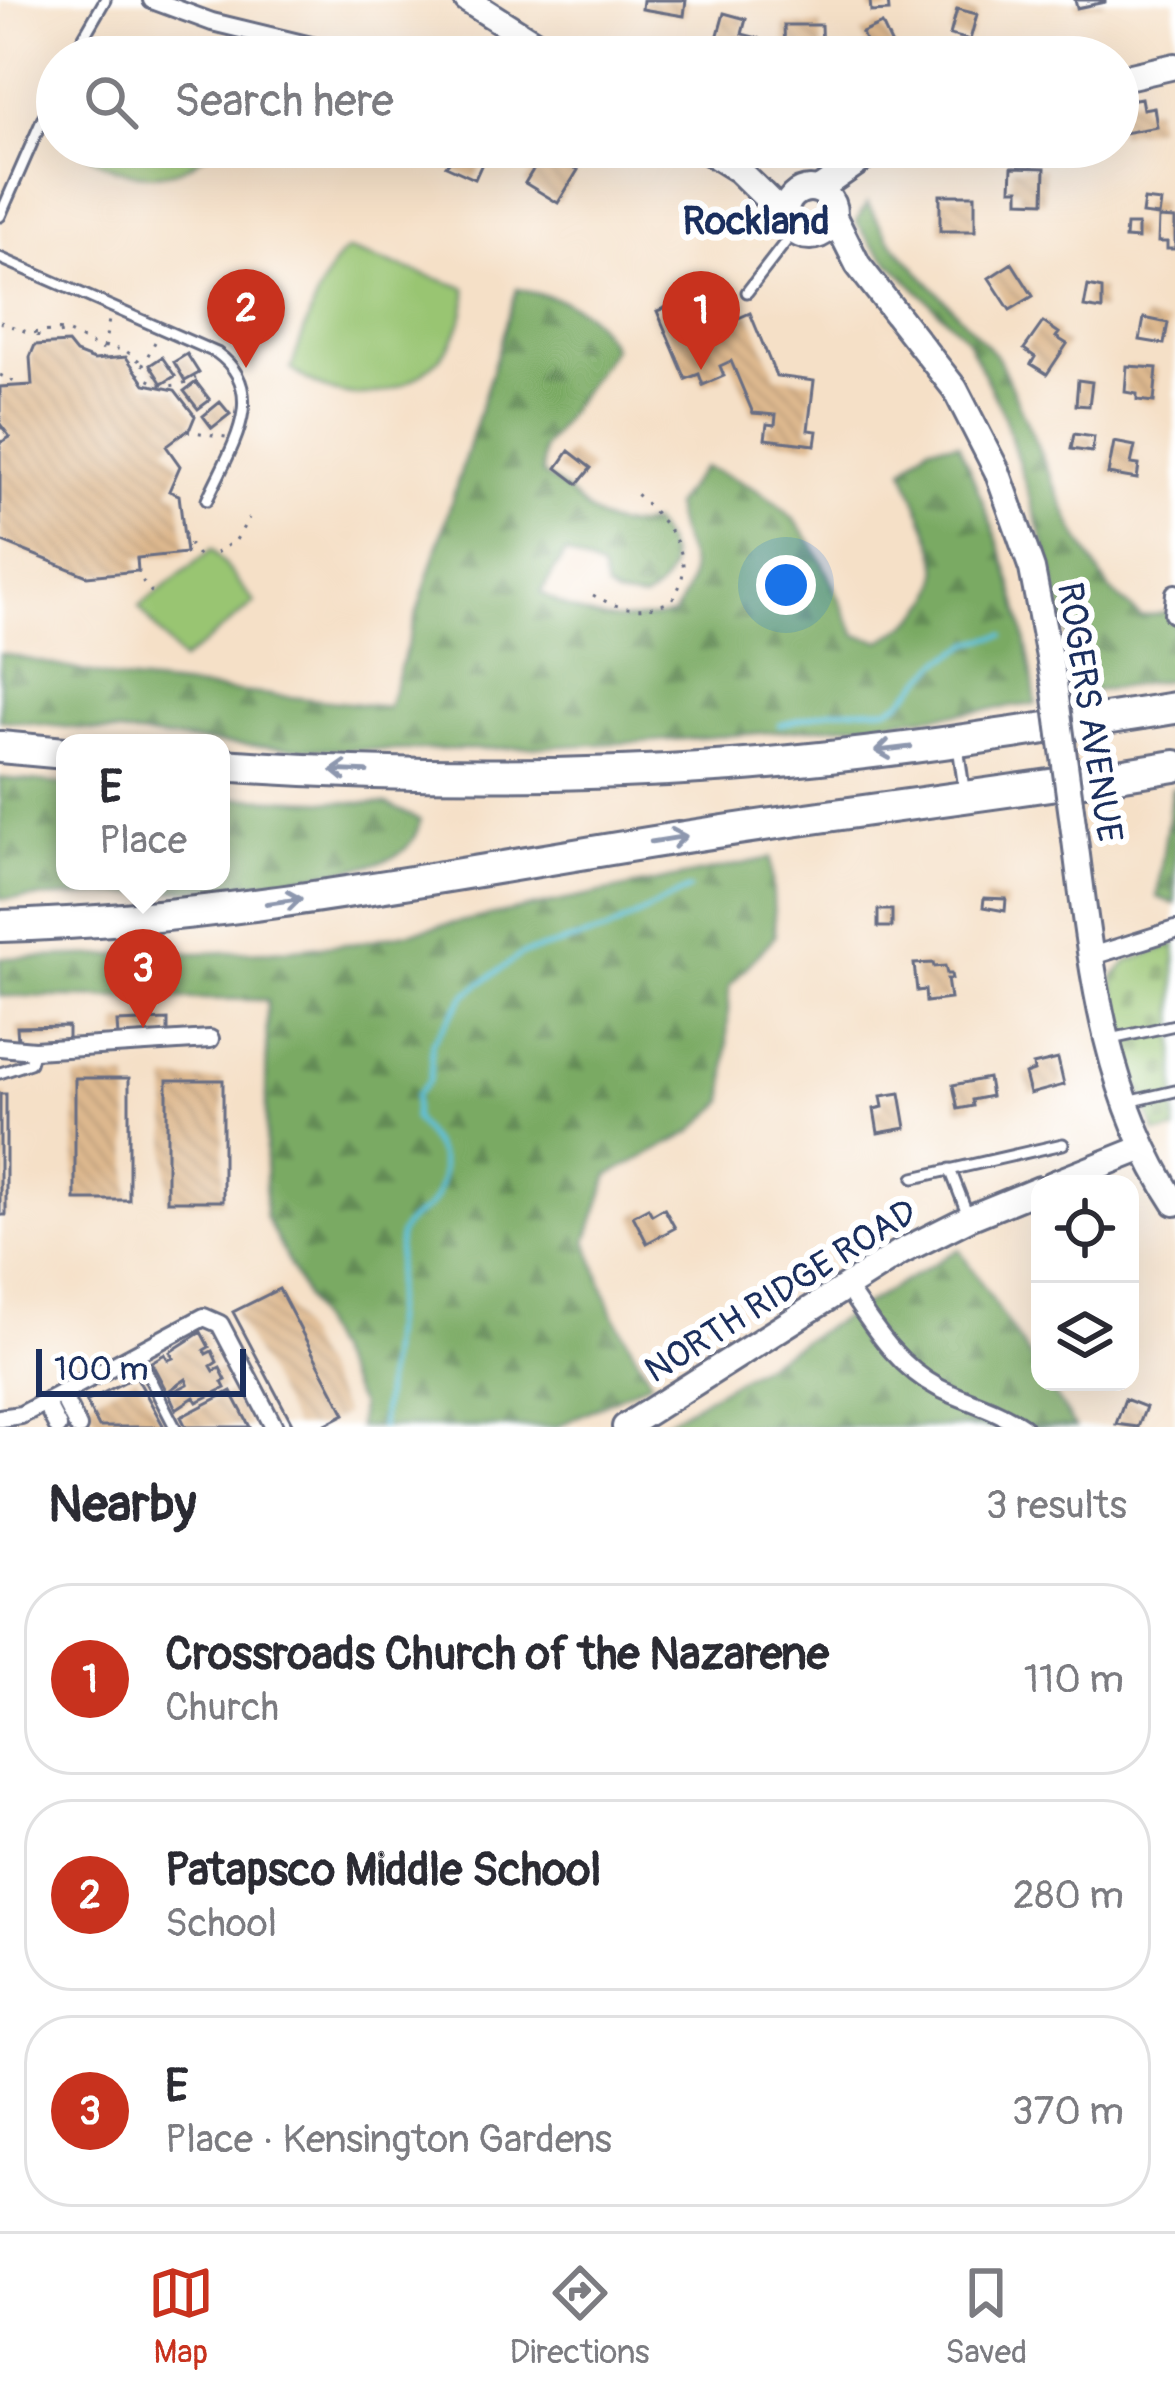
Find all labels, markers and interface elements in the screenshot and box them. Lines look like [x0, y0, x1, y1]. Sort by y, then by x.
search box [36, 36, 1139, 168]
icon: search [78, 69, 144, 135]
text: Search here [174, 74, 394, 130]
district label: Rockland [682, 197, 830, 246]
pin: 2 [207, 269, 285, 368]
pin: 1 [662, 271, 740, 370]
your location [756, 555, 816, 615]
street label: ROGERS AVENUE [1047, 579, 1132, 845]
popup [56, 734, 230, 890]
one-way arrow [874, 738, 913, 760]
one-way arrow [330, 759, 369, 782]
text: E [99, 760, 122, 816]
text: Place [99, 816, 187, 865]
one-way arrow [648, 827, 687, 850]
one-way arrow [263, 889, 302, 912]
pin: 3 [104, 929, 182, 1028]
map controls [1031, 1175, 1139, 1391]
button: locate [1031, 1175, 1139, 1283]
street label: NORTH RIDGE ROAD [636, 1189, 925, 1393]
button: layers [1031, 1283, 1139, 1391]
scale bar [36, 1343, 246, 1396]
text: 100 m [54, 1349, 148, 1390]
text: Nearby [48, 1473, 196, 1537]
text: 3 results [986, 1481, 1127, 1530]
text: Crossroads Church of the Nazarene [165, 1627, 829, 1683]
text: 1 [82, 1655, 98, 1704]
text: 110 m [1024, 1655, 1124, 1704]
text: Church [165, 1683, 279, 1732]
text: Patapsco Middle School [165, 1843, 601, 1899]
text: 2 [79, 1871, 101, 1920]
text: 280 m [1013, 1871, 1124, 1920]
text: School [165, 1899, 277, 1948]
text: E [165, 2059, 188, 2115]
text: 3 [79, 2087, 101, 2136]
text: 370 m [1012, 2087, 1124, 2136]
text: Place · Kensington Gardens [165, 2115, 612, 2164]
tab: Map [148, 2260, 214, 2373]
tab: Directions [510, 2260, 650, 2373]
tab: Saved [945, 2260, 1027, 2373]

